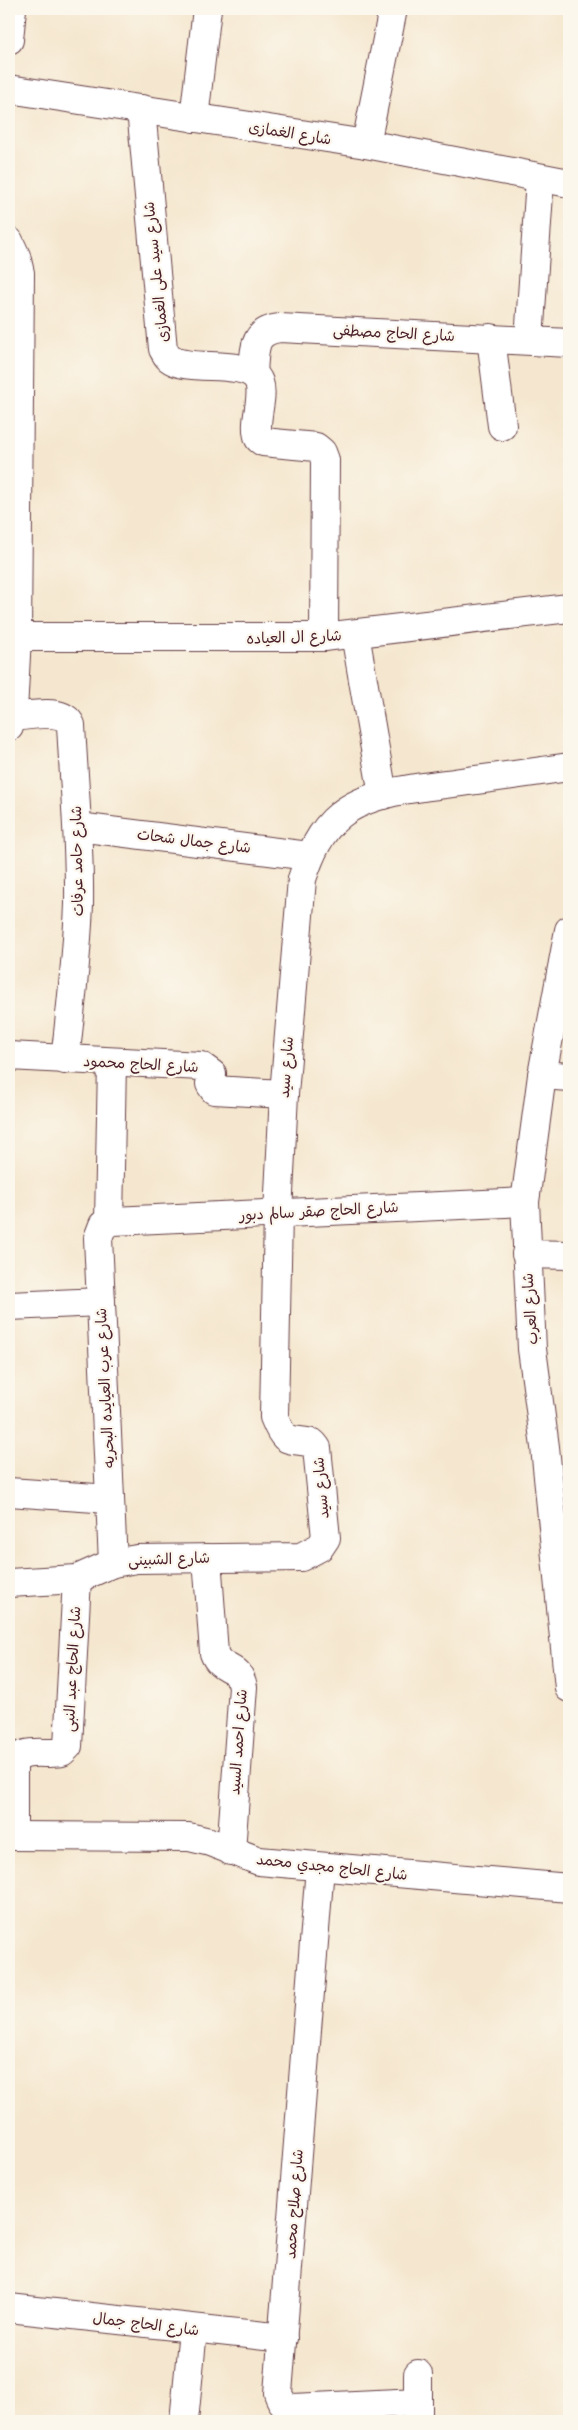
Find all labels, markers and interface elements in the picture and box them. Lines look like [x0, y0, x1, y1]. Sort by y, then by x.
street label: شارع الغمازى [247, 118, 333, 149]
street label: شارع سيد على الغمازى [140, 201, 173, 343]
street label: شارع الحاج مصطفى [333, 321, 455, 346]
street label: شارع ال العياده [246, 626, 342, 649]
street label: شارع حامد عرفات [67, 806, 88, 916]
street label: شارع جمال شحات [136, 825, 252, 858]
street label: شارع سيد [275, 1036, 298, 1099]
street label: شارع الحاج محمود [83, 1052, 199, 1077]
street label: شارع الحاج صقر سالم دبور [238, 1198, 399, 1226]
street label: شارع العرب [519, 1272, 542, 1346]
street label: شارع عرب العيايده البحريه [92, 1307, 119, 1469]
street label: شارع سيد [309, 1456, 334, 1520]
street label: شارع الشبينى [128, 1549, 210, 1570]
street label: شارع الحاج عبد النبى [60, 1606, 85, 1732]
street label: شارع احمد السيد [225, 1688, 252, 1796]
street label: شارع الحاج مجدي محمد [255, 1850, 409, 1886]
street label: شارع صلاح محمد [281, 2149, 308, 2260]
street label: شارع الحاج جمال [92, 2309, 200, 2340]

